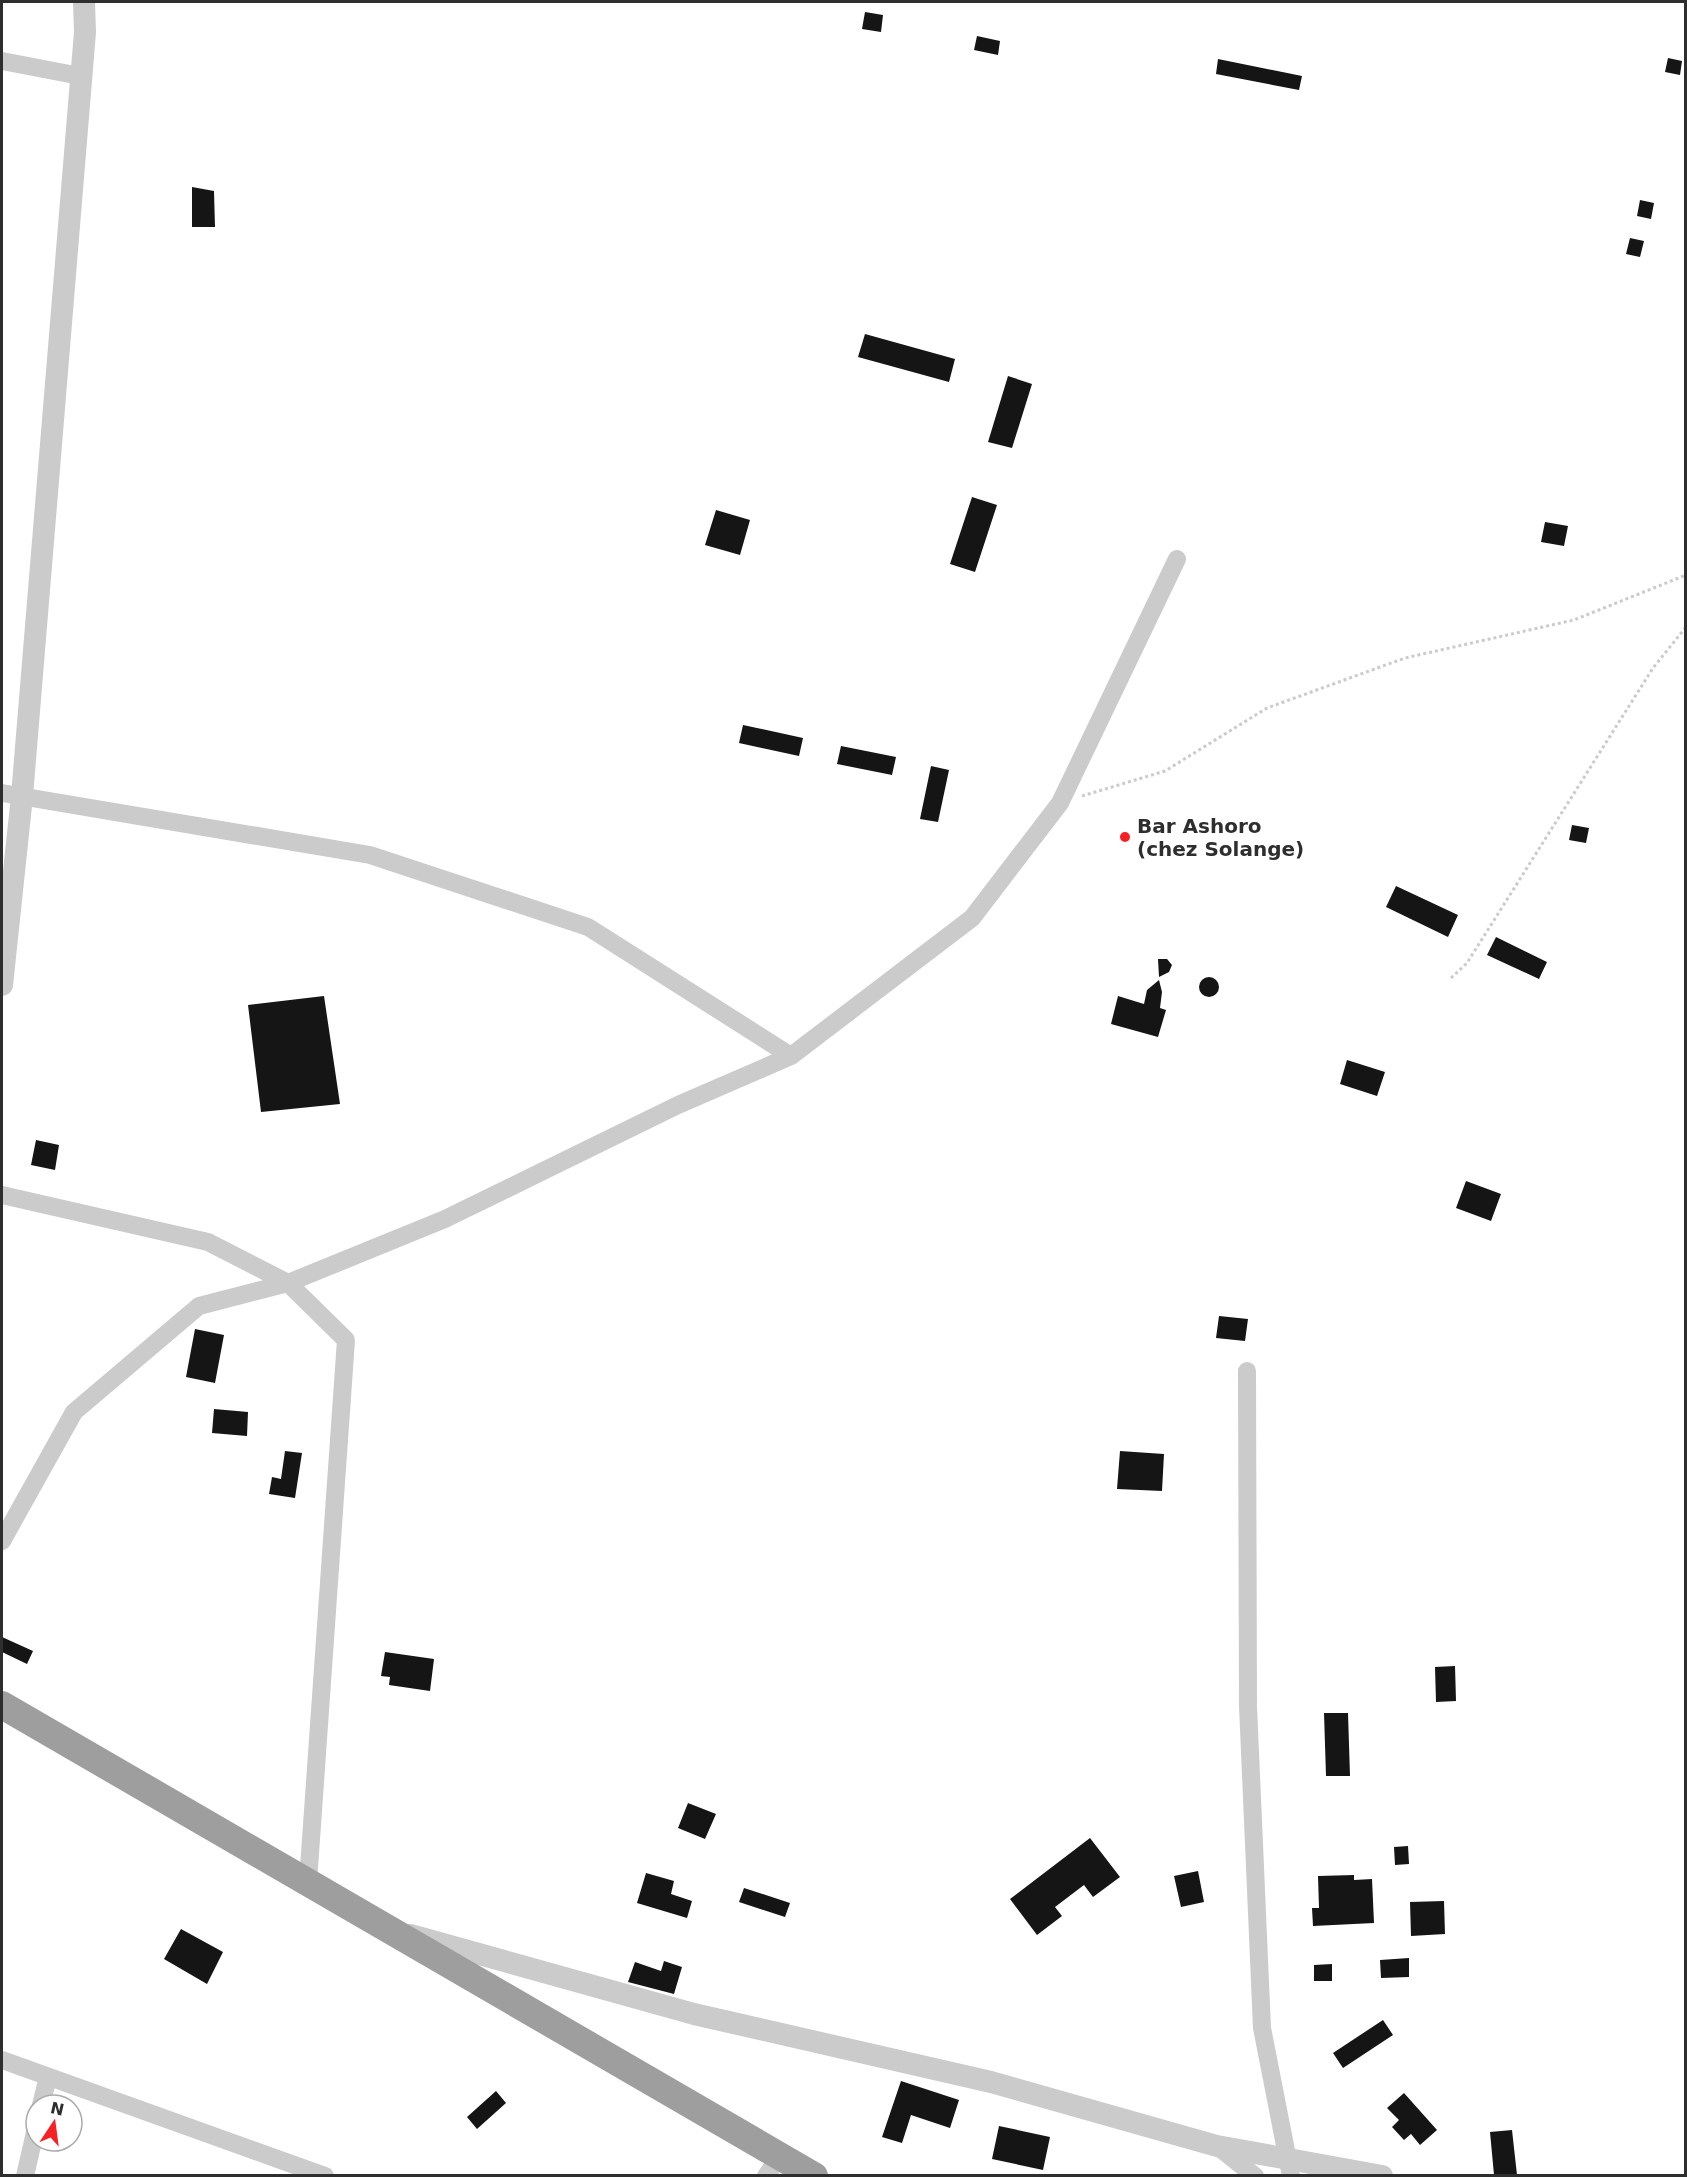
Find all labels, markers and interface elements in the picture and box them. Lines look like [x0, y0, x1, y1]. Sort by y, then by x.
place label: Bar Ashoro (chez Solange) [1137, 814, 1304, 861]
marker: Bar Ashoro (chez Solange) [1118, 830, 1132, 844]
north arrow [24, 2093, 84, 2153]
text: N [49, 2098, 66, 2120]

